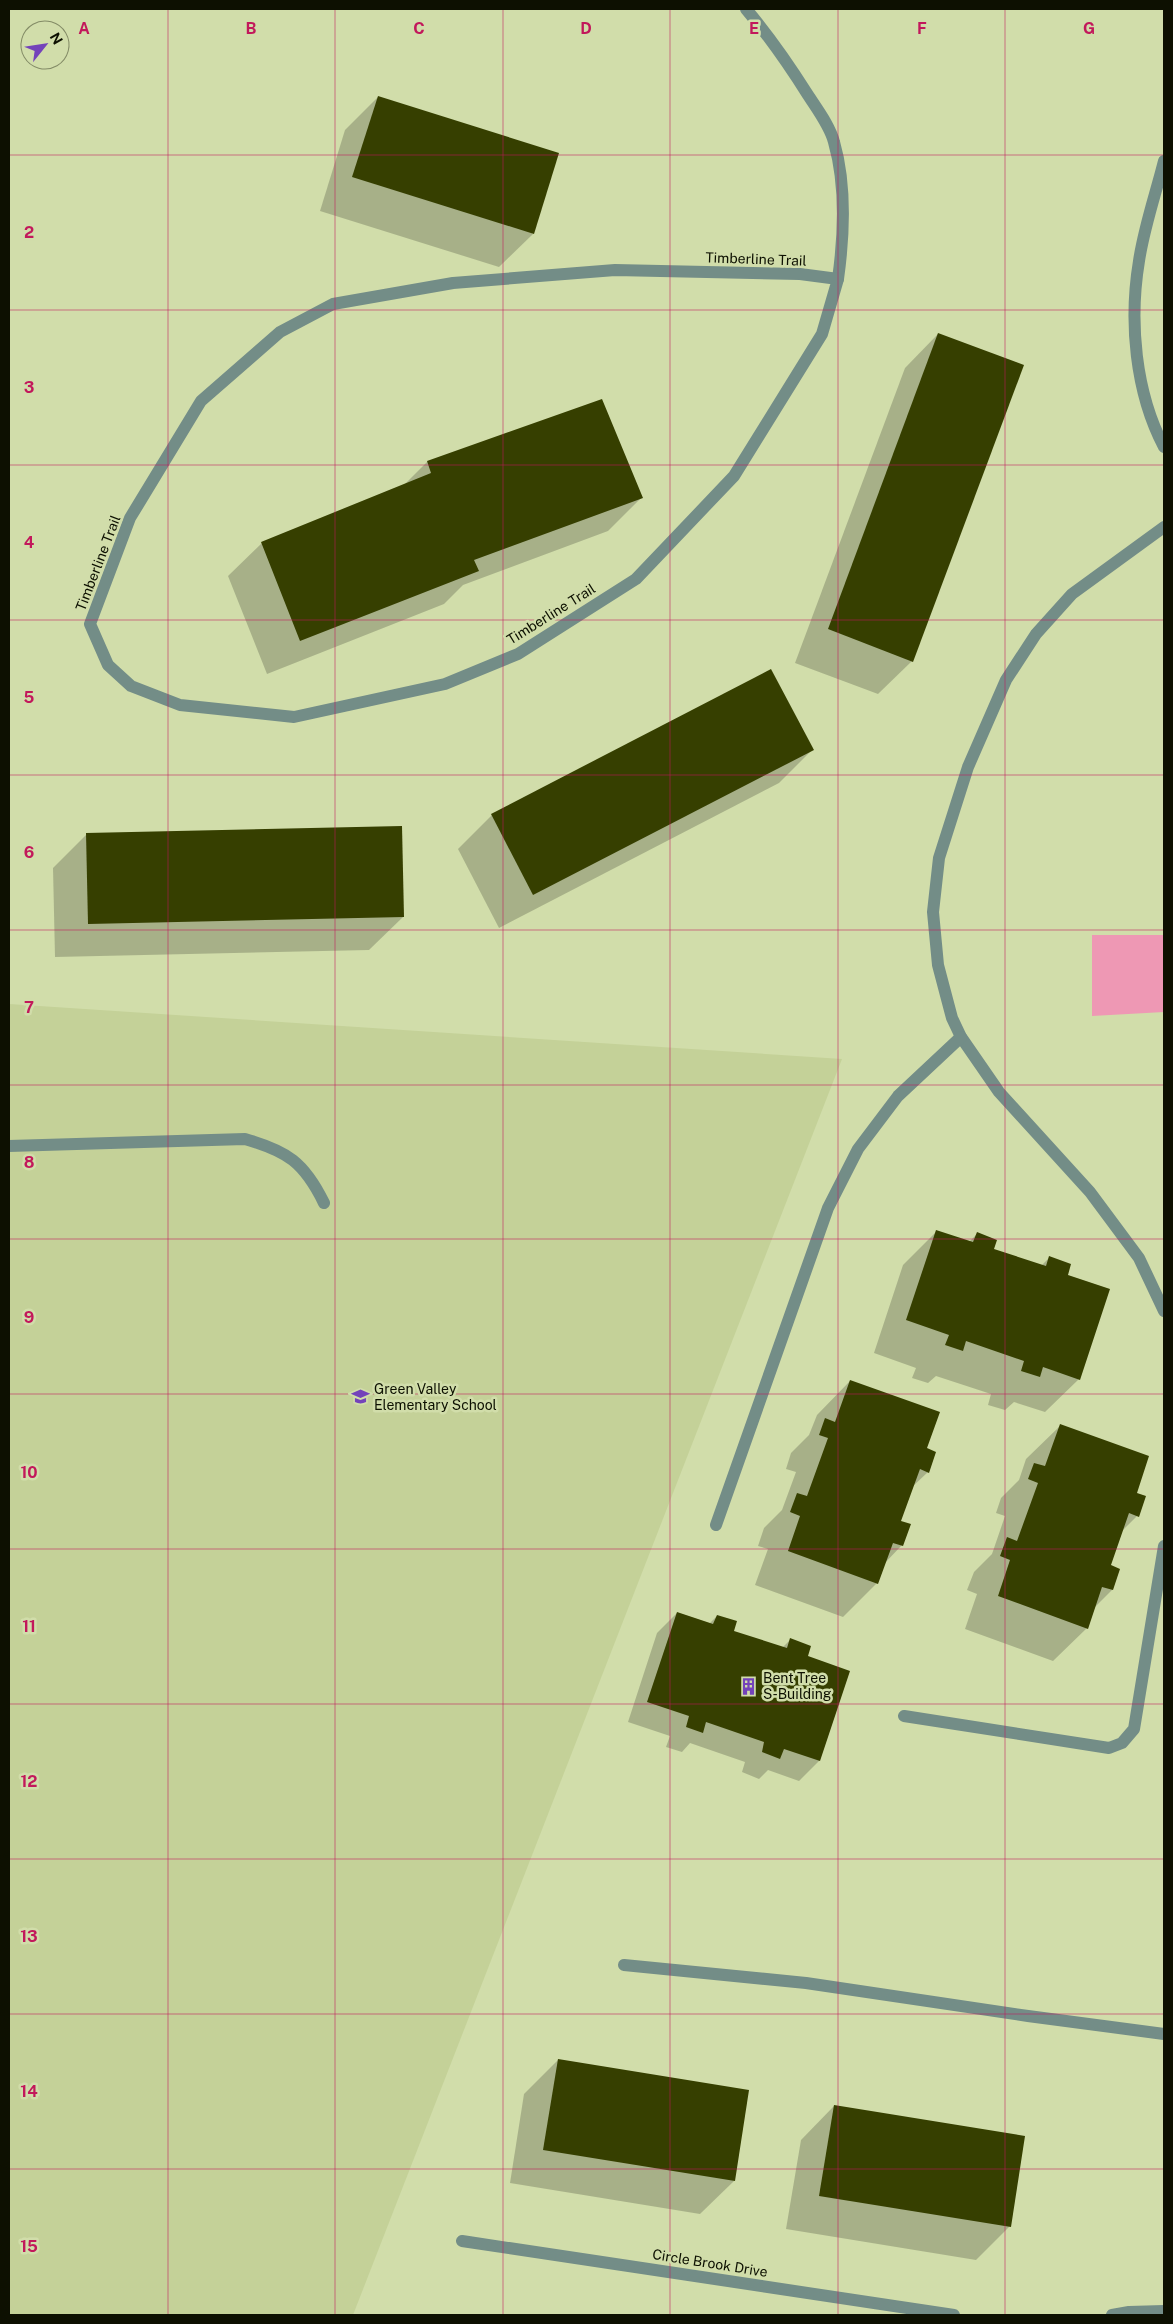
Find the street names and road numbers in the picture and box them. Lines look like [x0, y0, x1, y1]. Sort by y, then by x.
street label: Timberline Trail [705, 249, 807, 269]
street label: Timberline Trail [72, 513, 124, 613]
street label: Timberline Trail [504, 580, 598, 648]
street label: Circle Brook Drive [651, 2246, 769, 2280]

